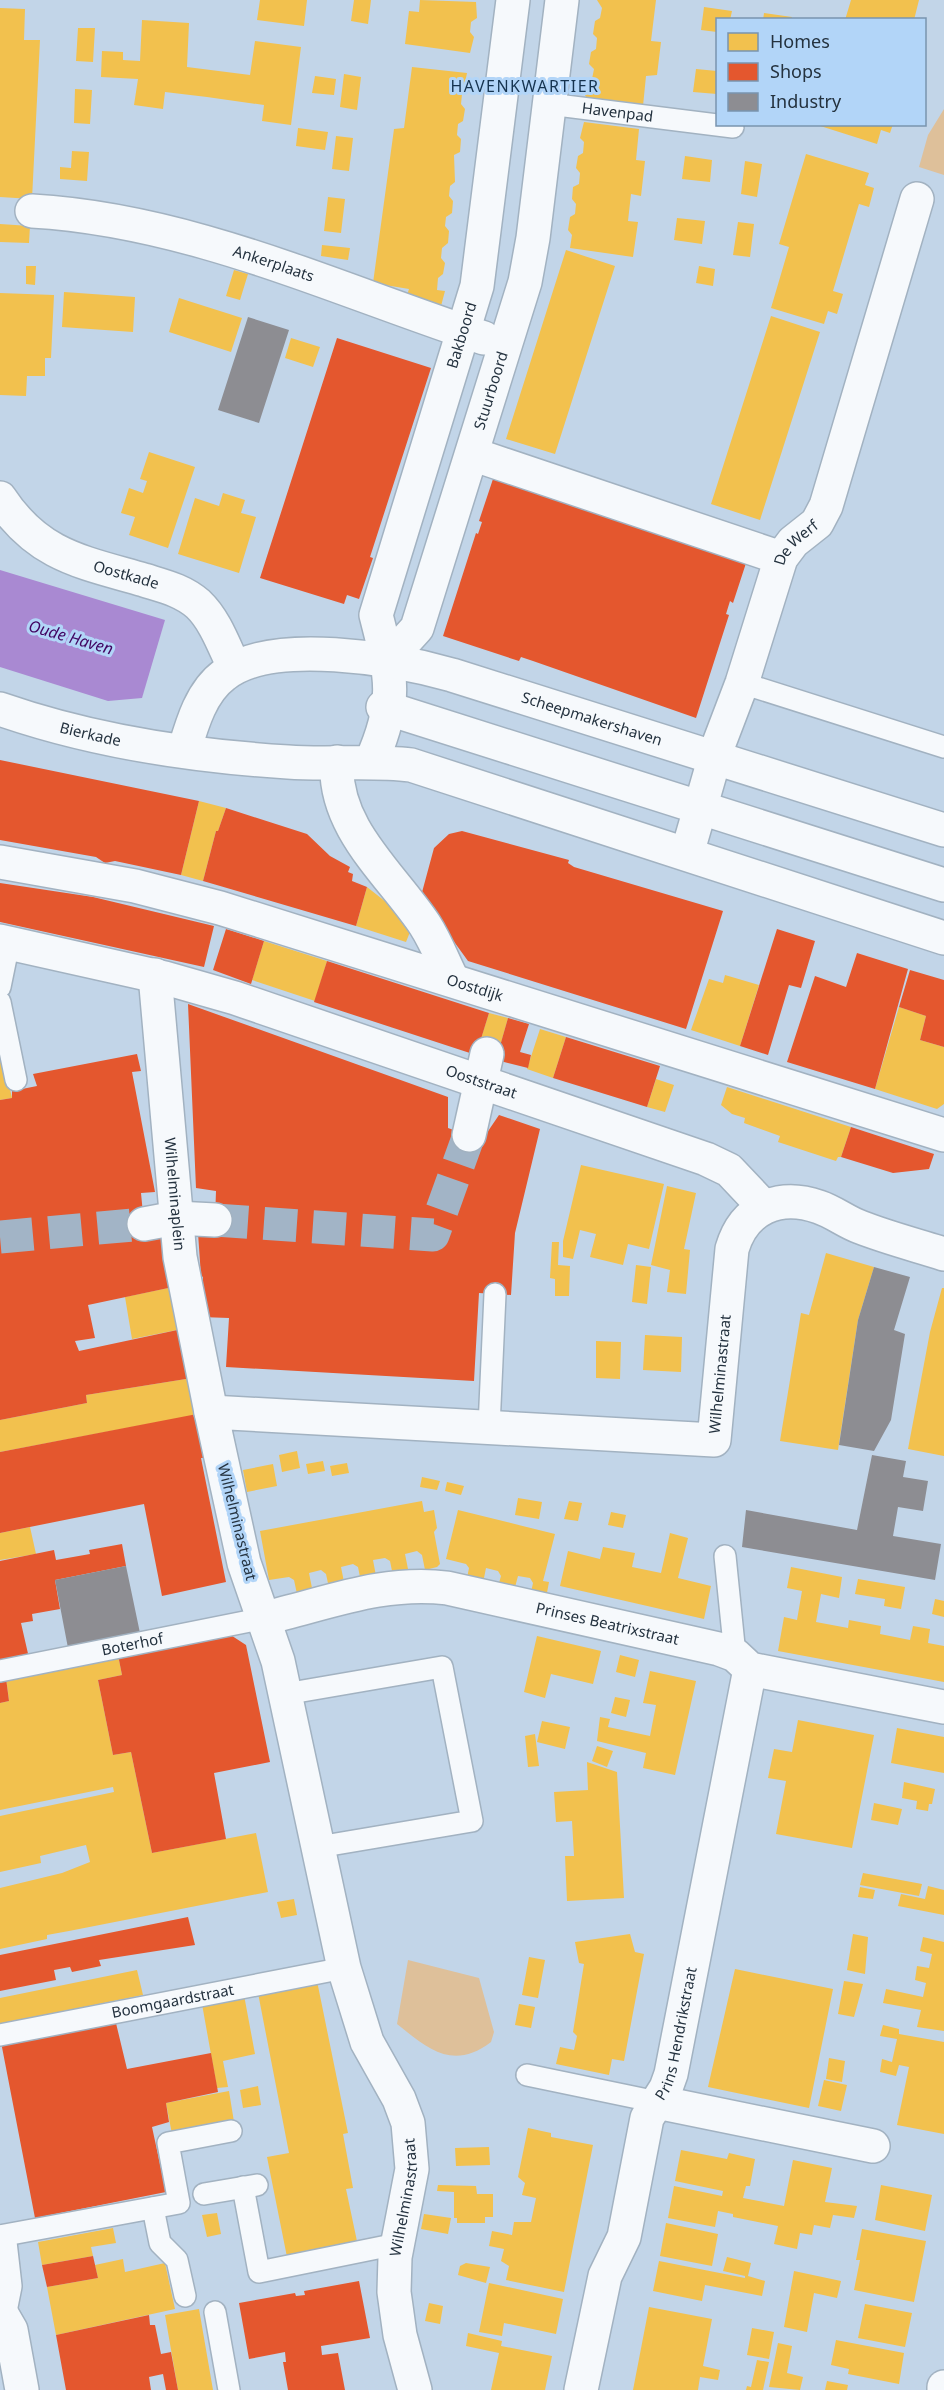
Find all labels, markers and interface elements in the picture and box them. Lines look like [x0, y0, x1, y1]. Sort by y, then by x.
legend [716, 18, 926, 126]
text: Homes [770, 29, 830, 53]
text: Shops [770, 59, 822, 83]
district label: HAVENKWARTIER [450, 75, 600, 97]
text: Industry [770, 89, 842, 113]
street label: Havenpad [581, 97, 654, 126]
street label: Ankerplaats [231, 240, 317, 286]
street label: Bakboord [441, 299, 481, 371]
street label: Stuurboord [469, 349, 512, 432]
street label: De Werf [768, 514, 823, 567]
street label: Oostkade [91, 555, 162, 593]
water label: Oude Haven [26, 614, 116, 660]
street label: Scheepmakershaven [519, 687, 665, 750]
street label: Bierkade [58, 717, 123, 750]
street label: Oostdijk [444, 969, 506, 1005]
street label: Ooststraat [443, 1060, 520, 1103]
street label: Wilhelminaplein [160, 1137, 190, 1252]
street label: Wilhelminastraat [704, 1313, 735, 1435]
street label: Wilhelminastraat [214, 1461, 262, 1583]
street label: Prinses Beatrixstraat [534, 1597, 682, 1649]
street label: Boterhof [100, 1627, 166, 1659]
street label: Prins Hendrikstraat [650, 1965, 701, 2104]
street label: Boomgaardstraat [110, 1979, 236, 2022]
street label: Wilhelminastraat [384, 2137, 421, 2258]

